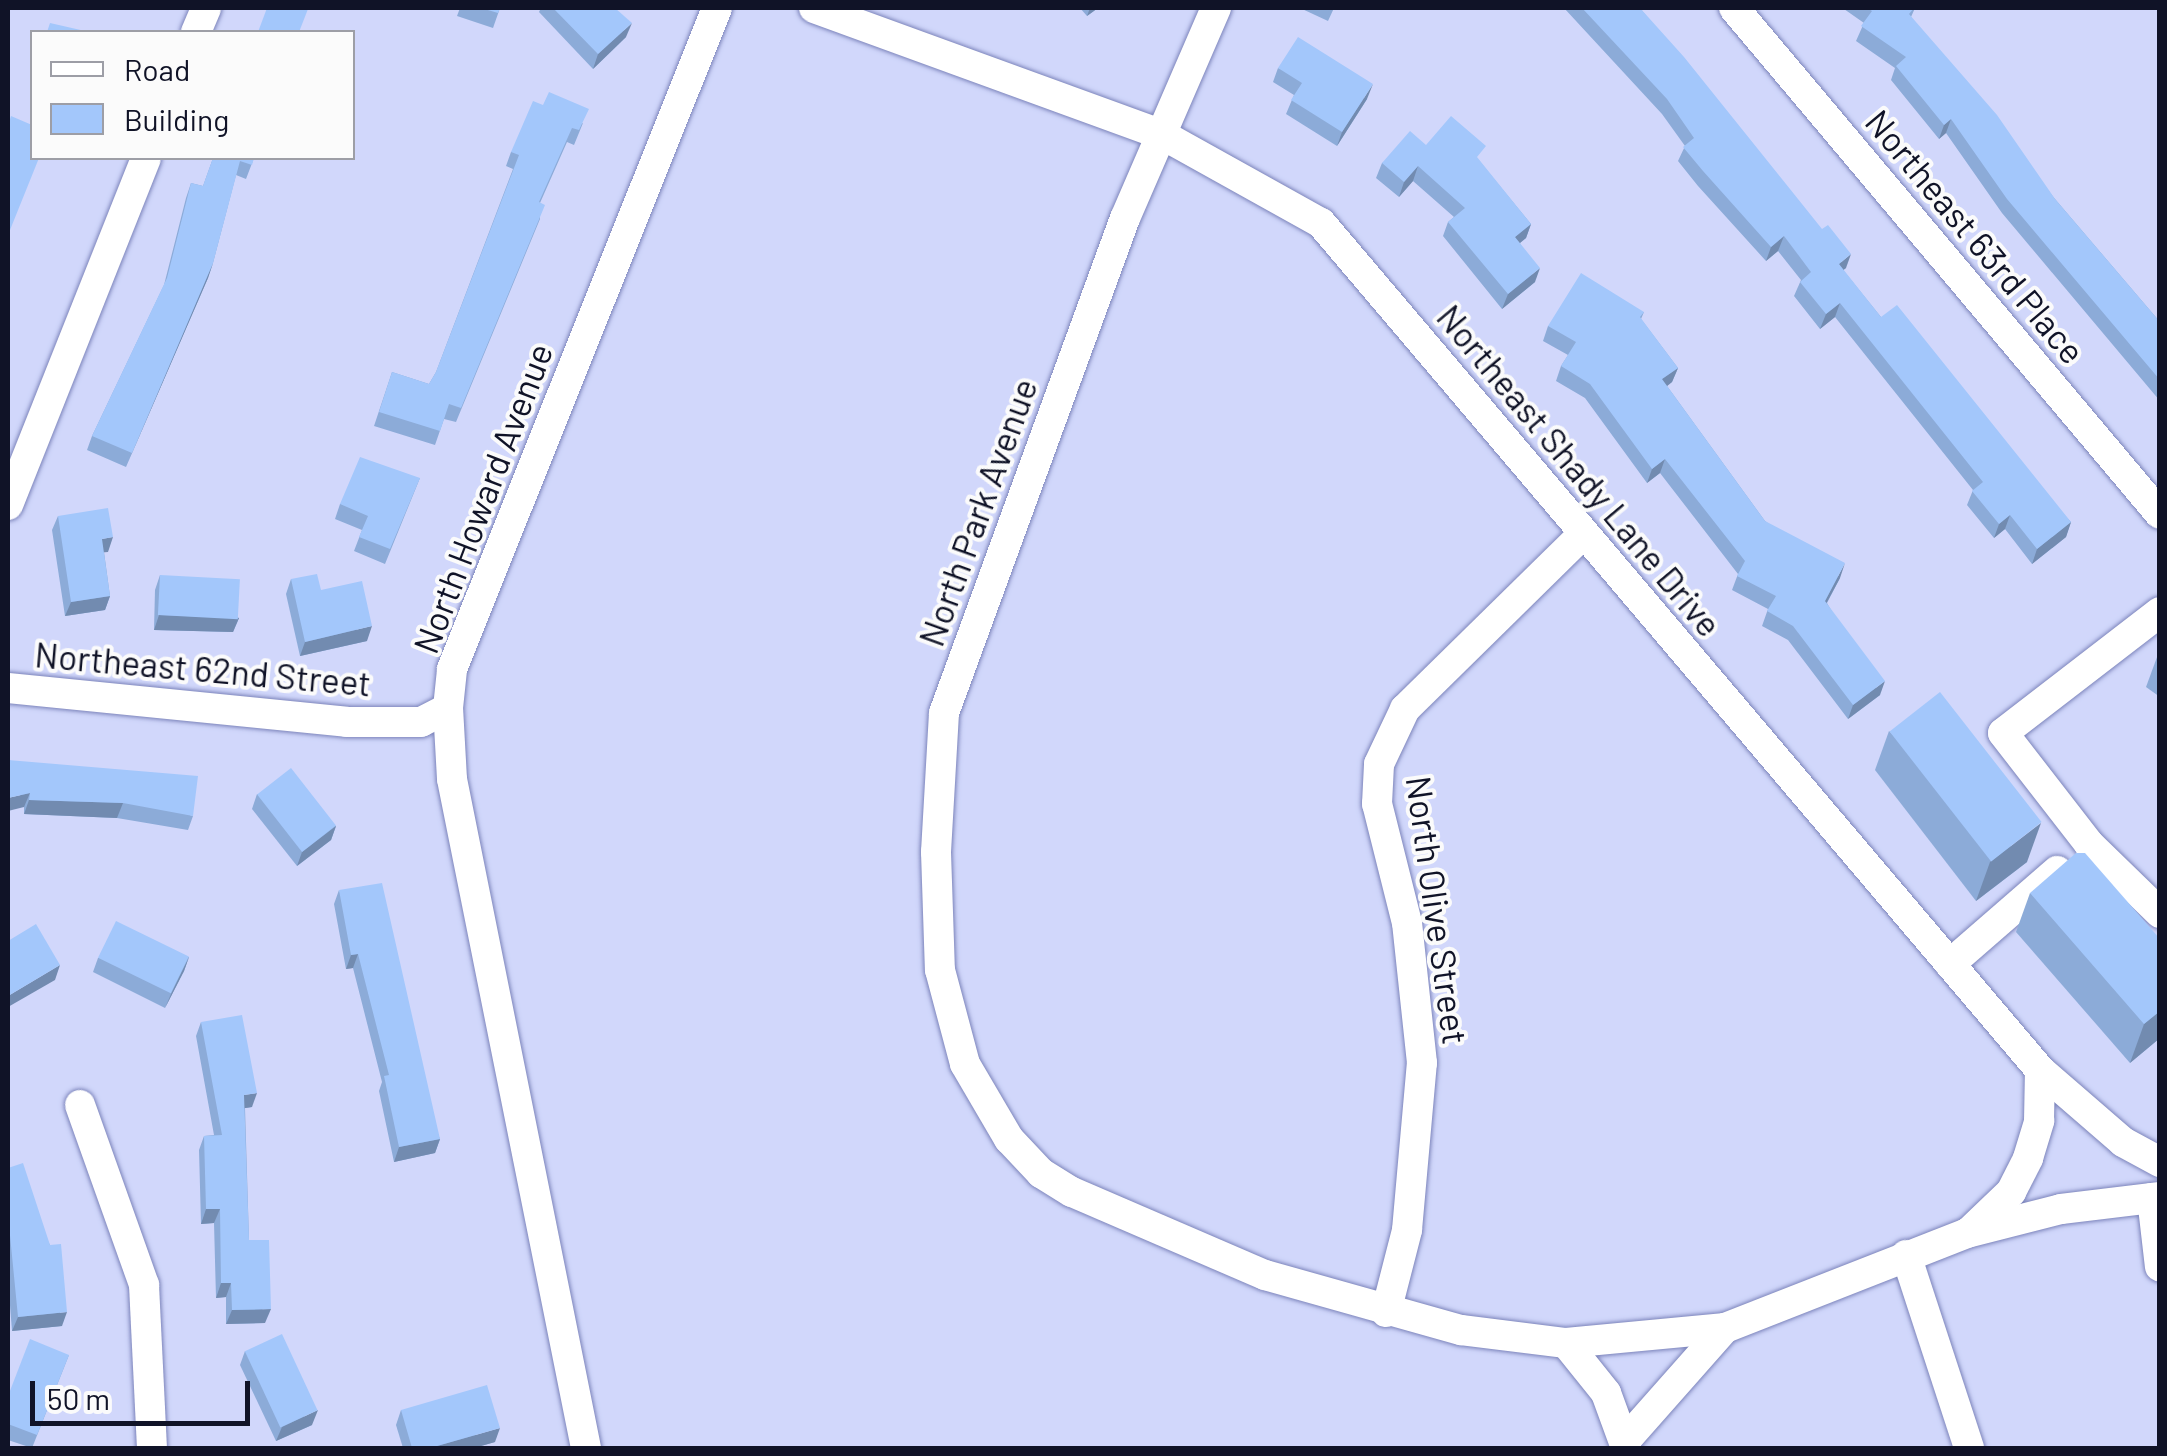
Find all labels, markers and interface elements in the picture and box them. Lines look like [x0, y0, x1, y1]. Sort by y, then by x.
legend [30, 30, 355, 160]
text: Road [124, 51, 190, 87]
text: Building [124, 101, 229, 137]
street label: Northeast 63rd Place [1858, 101, 2094, 371]
street label: Northeast Shady Lane Drive [1429, 296, 1731, 644]
street label: North Howard Avenue [404, 337, 560, 659]
street label: North Park Avenue [909, 373, 1045, 651]
street label: Northeast 62nd Street [33, 632, 373, 704]
street label: North Olive Street [1398, 773, 1478, 1047]
scale bar [35, 1361, 255, 1423]
text: 50 m [47, 1380, 110, 1416]

